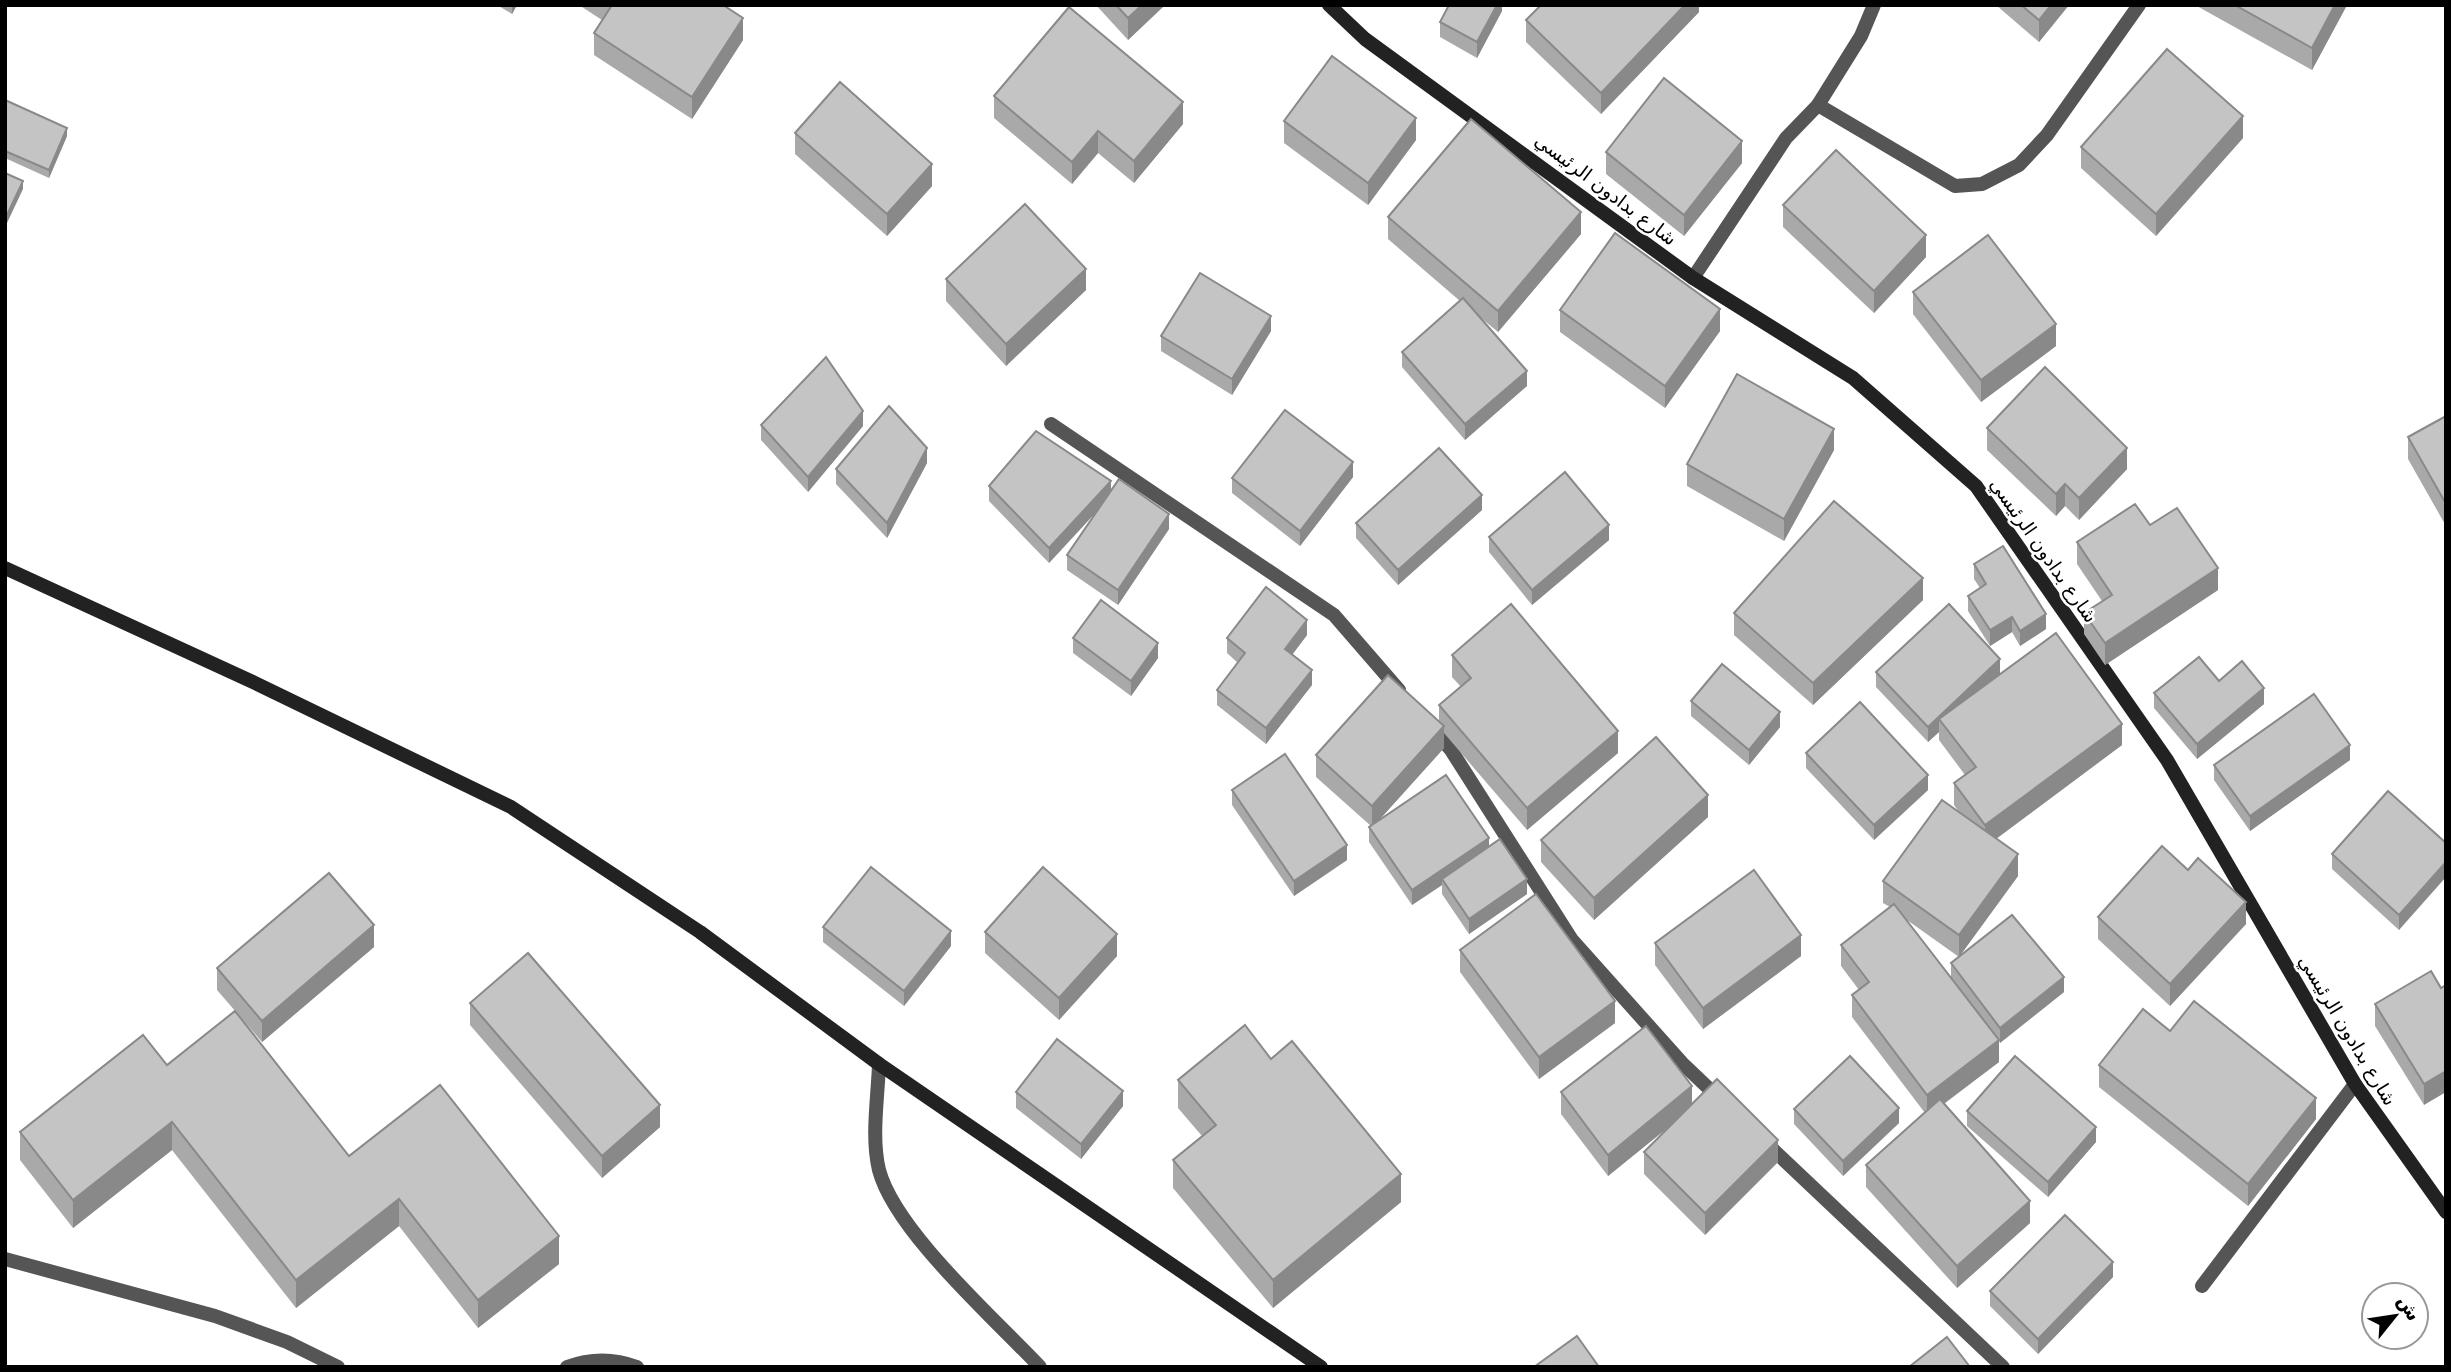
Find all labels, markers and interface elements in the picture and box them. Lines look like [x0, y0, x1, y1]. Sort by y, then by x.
street label: شارع بدادون الرئيسي [1530, 129, 1681, 250]
street label: شارع بدادون الرئيسي [1985, 473, 2102, 627]
street label: شارع بدادون الرئيسي [2293, 951, 2402, 1110]
north arrow [2360, 1281, 2430, 1351]
text: ش [2393, 1291, 2426, 1325]

